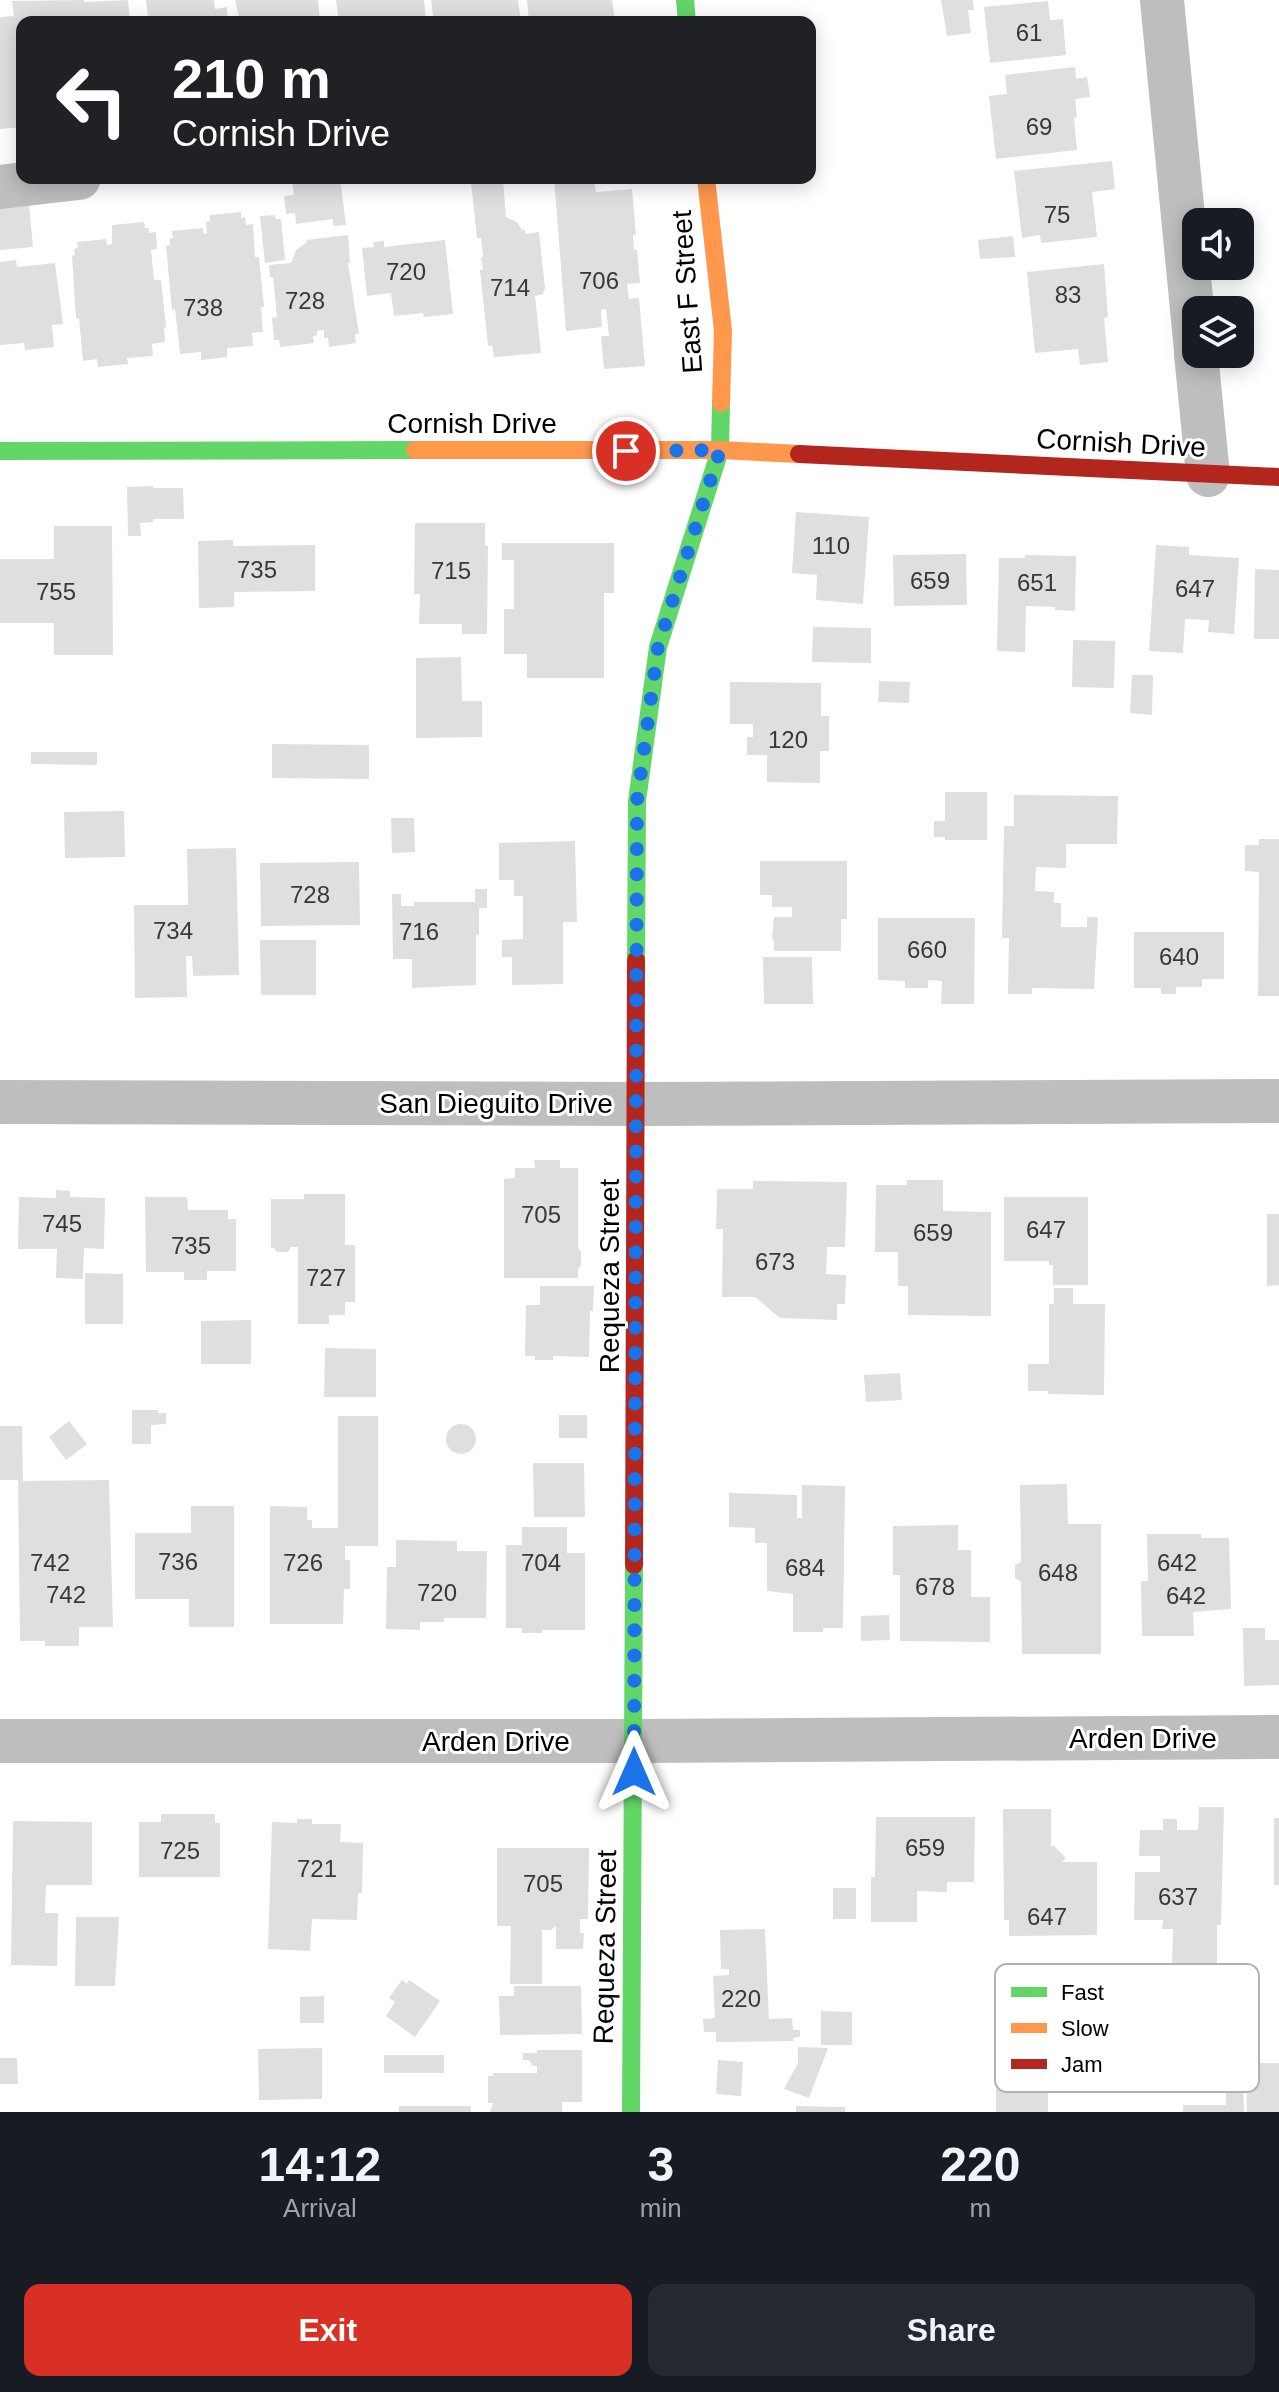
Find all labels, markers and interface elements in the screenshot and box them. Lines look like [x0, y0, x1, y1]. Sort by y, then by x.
house number: 61 [1016, 19, 1042, 46]
text: 210 m [172, 47, 331, 110]
icon: left [40, 48, 144, 152]
text: Cornish Drive [172, 113, 390, 154]
house number: 69 [1026, 113, 1052, 140]
house number: 75 [1044, 201, 1070, 228]
map controls [1182, 208, 1254, 368]
button: sound [1182, 208, 1254, 280]
street label: East F Street [666, 209, 708, 375]
house number: 720 [386, 258, 426, 285]
house number: 706 [579, 267, 619, 294]
house number: 714 [490, 274, 530, 301]
house number: 83 [1055, 281, 1081, 308]
house number: 728 [285, 287, 325, 314]
house number: 738 [183, 294, 223, 321]
button: layers [1182, 296, 1254, 368]
street label: Cornish Drive [387, 408, 557, 439]
pin [592, 417, 660, 485]
street label: Cornish Drive [1036, 423, 1206, 463]
icon: arrive [604, 429, 648, 473]
house number: 110 [812, 532, 850, 559]
house number: 735 [237, 556, 277, 583]
house number: 715 [431, 557, 471, 584]
house number: 659 [910, 567, 950, 594]
house number: 651 [1017, 569, 1057, 596]
house number: 647 [1175, 575, 1215, 602]
house number: 755 [36, 578, 76, 605]
house number: 120 [768, 726, 808, 753]
house number: 728 [290, 881, 330, 908]
house number: 734 [153, 917, 193, 944]
house number: 716 [399, 918, 439, 945]
house number: 660 [907, 936, 947, 963]
house number: 640 [1159, 943, 1199, 970]
street label: San Dieguito Drive [379, 1088, 613, 1119]
street label: Requeza Street [594, 1179, 625, 1373]
house number: 705 [521, 1201, 561, 1228]
house number: 745 [42, 1210, 82, 1237]
house number: 647 [1026, 1216, 1066, 1243]
house number: 659 [913, 1219, 953, 1246]
house number: 735 [171, 1232, 211, 1259]
house number: 673 [755, 1248, 795, 1275]
house number: 727 [306, 1264, 346, 1291]
house number: 736 [158, 1548, 198, 1575]
house number: 742 [30, 1549, 70, 1576]
house number: 726 [283, 1549, 323, 1576]
house number: 704 [521, 1549, 561, 1576]
house number: 642 [1157, 1549, 1197, 1576]
house number: 684 [785, 1554, 825, 1581]
house number: 648 [1038, 1559, 1078, 1586]
house number: 678 [915, 1573, 955, 1600]
house number: 720 [417, 1579, 457, 1606]
house number: 742 [46, 1581, 86, 1608]
house number: 642 [1166, 1582, 1206, 1609]
street label: Arden Drive [1069, 1723, 1217, 1754]
street label: Arden Drive [422, 1726, 570, 1757]
position arrow [592, 1730, 676, 1814]
house number: 659 [905, 1834, 945, 1861]
house number: 725 [160, 1837, 200, 1864]
street label: Requeza Street [588, 1849, 622, 2045]
house number: 721 [297, 1855, 337, 1882]
house number: 705 [523, 1870, 563, 1897]
house number: 637 [1158, 1883, 1198, 1910]
house number: 647 [1027, 1903, 1067, 1930]
legend [995, 1964, 1259, 2092]
text: Fast [1061, 1980, 1104, 2005]
house number: 220 [721, 1985, 761, 2012]
text: Slow [1061, 2016, 1109, 2041]
text: Jam [1061, 2052, 1103, 2077]
text: 14:12 [259, 2138, 381, 2191]
text: 3 [647, 2138, 674, 2191]
text: 220 [940, 2138, 1020, 2191]
text: Arrival [283, 2193, 357, 2223]
text: min [640, 2193, 682, 2223]
text: m [970, 2193, 991, 2223]
button: Exit [24, 2284, 632, 2376]
button: Share [648, 2284, 1255, 2376]

